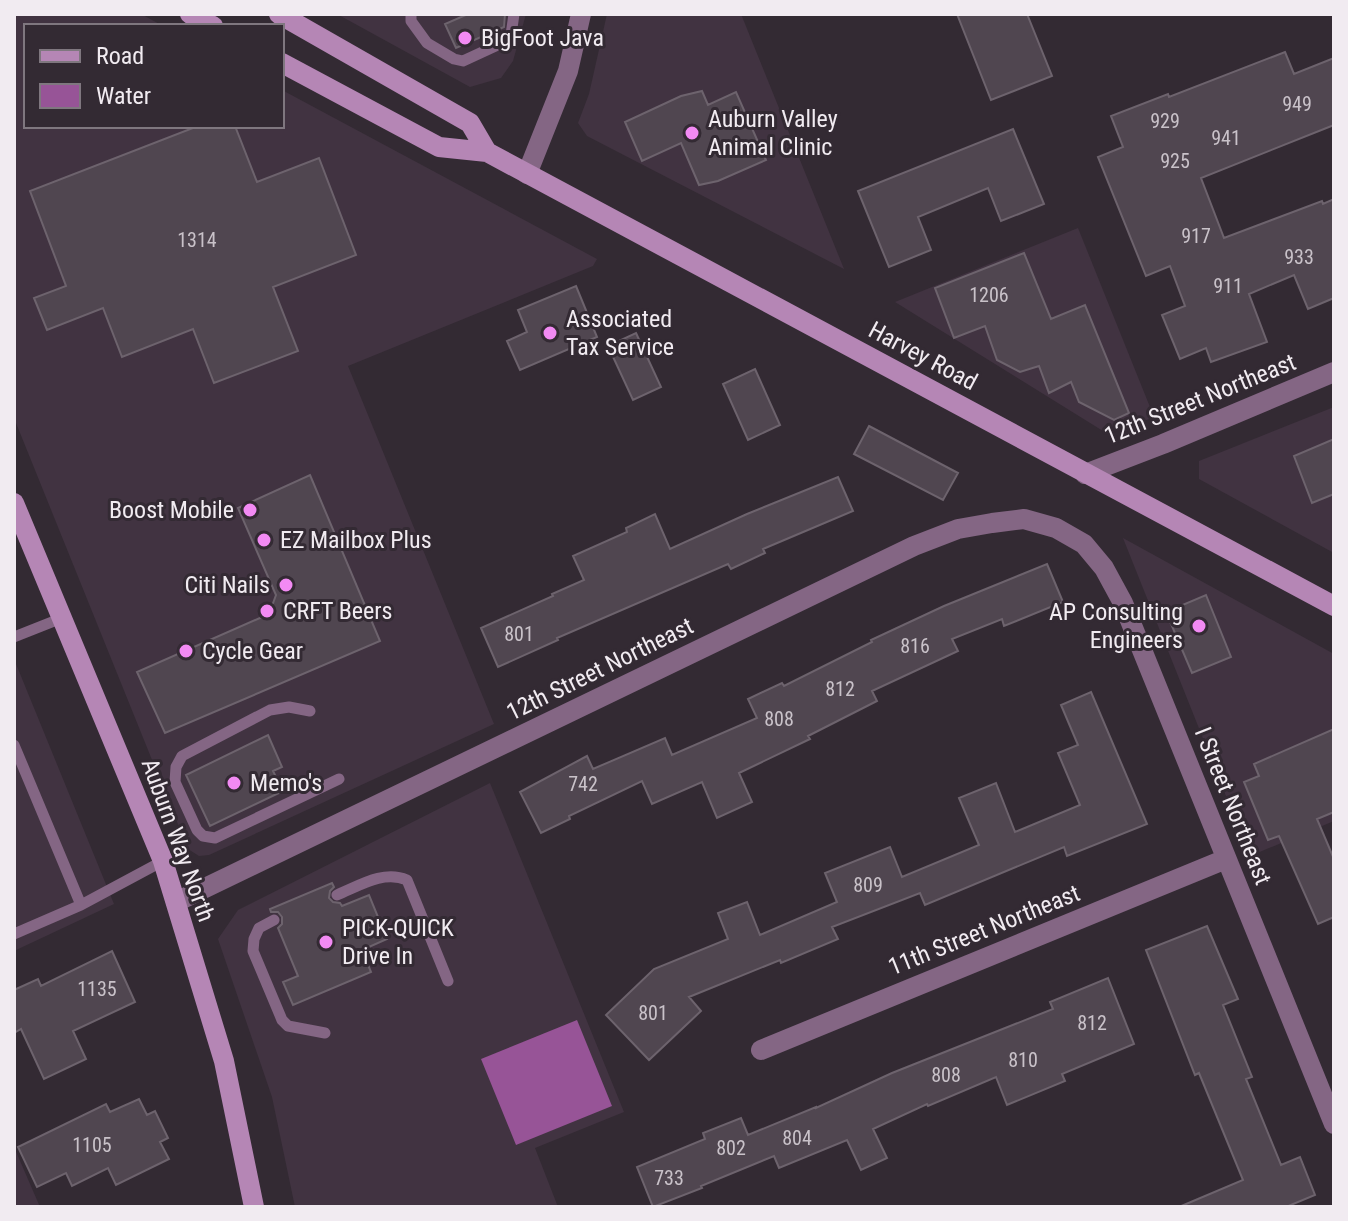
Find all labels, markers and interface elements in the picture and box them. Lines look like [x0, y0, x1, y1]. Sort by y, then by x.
legend [24, 24, 284, 128]
place label: BigFoot Java [481, 24, 604, 52]
marker: BigFoot Java [456, 29, 474, 47]
text: Road [96, 42, 144, 70]
text: Water [96, 82, 151, 110]
house number: 949 [1282, 92, 1312, 116]
place label: Auburn Valley Animal Clinic [708, 105, 838, 161]
house number: 929 [1150, 109, 1180, 133]
marker: Auburn Valley Animal Clinic [683, 124, 701, 142]
house number: 941 [1211, 126, 1241, 150]
house number: 925 [1160, 149, 1190, 173]
house number: 917 [1181, 224, 1211, 248]
house number: 1314 [177, 228, 217, 252]
house number: 933 [1284, 245, 1314, 269]
house number: 911 [1213, 274, 1243, 298]
house number: 1206 [969, 283, 1009, 307]
place label: Associated Tax Service [566, 305, 674, 361]
street label: Harvey Road [864, 316, 982, 396]
marker: Associated Tax Service [541, 324, 559, 342]
street label: 12th Street Northeast [1100, 348, 1300, 450]
place label: Boost Mobile [109, 496, 234, 524]
marker: Boost Mobile [241, 501, 259, 519]
place label: EZ Mailbox Plus [280, 526, 432, 554]
marker: EZ Mailbox Plus [255, 531, 273, 549]
place label: Citi Nails [184, 571, 270, 599]
marker: Citi Nails [277, 576, 295, 594]
place label: CRFT Beers [283, 597, 393, 625]
place label: AP Consulting Engineers [1049, 598, 1183, 654]
marker: CRFT Beers [258, 602, 276, 620]
street label: 12th Street Northeast [502, 612, 698, 726]
marker: AP Consulting Engineers [1190, 617, 1208, 635]
house number: 801 [504, 622, 534, 646]
house number: 816 [900, 634, 930, 658]
place label: Cycle Gear [202, 637, 303, 665]
marker: Cycle Gear [177, 642, 195, 660]
house number: 812 [825, 677, 855, 701]
house number: 808 [764, 707, 794, 731]
street label: I Street Northeast [1189, 723, 1277, 889]
street label: Auburn Way North [136, 755, 220, 925]
place label: Memo's [250, 769, 322, 797]
house number: 742 [568, 772, 598, 796]
marker: Memo's [225, 774, 243, 792]
house number: 809 [853, 873, 883, 897]
street label: 11th Street Northeast [884, 879, 1084, 981]
place label: PICK-QUICK Drive In [342, 914, 454, 970]
marker: PICK-QUICK Drive In [317, 933, 335, 951]
house number: 1135 [77, 977, 117, 1001]
house number: 801 [638, 1001, 668, 1025]
house number: 812 [1077, 1011, 1107, 1035]
house number: 810 [1008, 1048, 1038, 1072]
house number: 808 [931, 1063, 961, 1087]
house number: 804 [782, 1126, 812, 1150]
house number: 1105 [72, 1133, 112, 1157]
house number: 802 [716, 1136, 746, 1160]
house number: 733 [654, 1166, 684, 1190]

